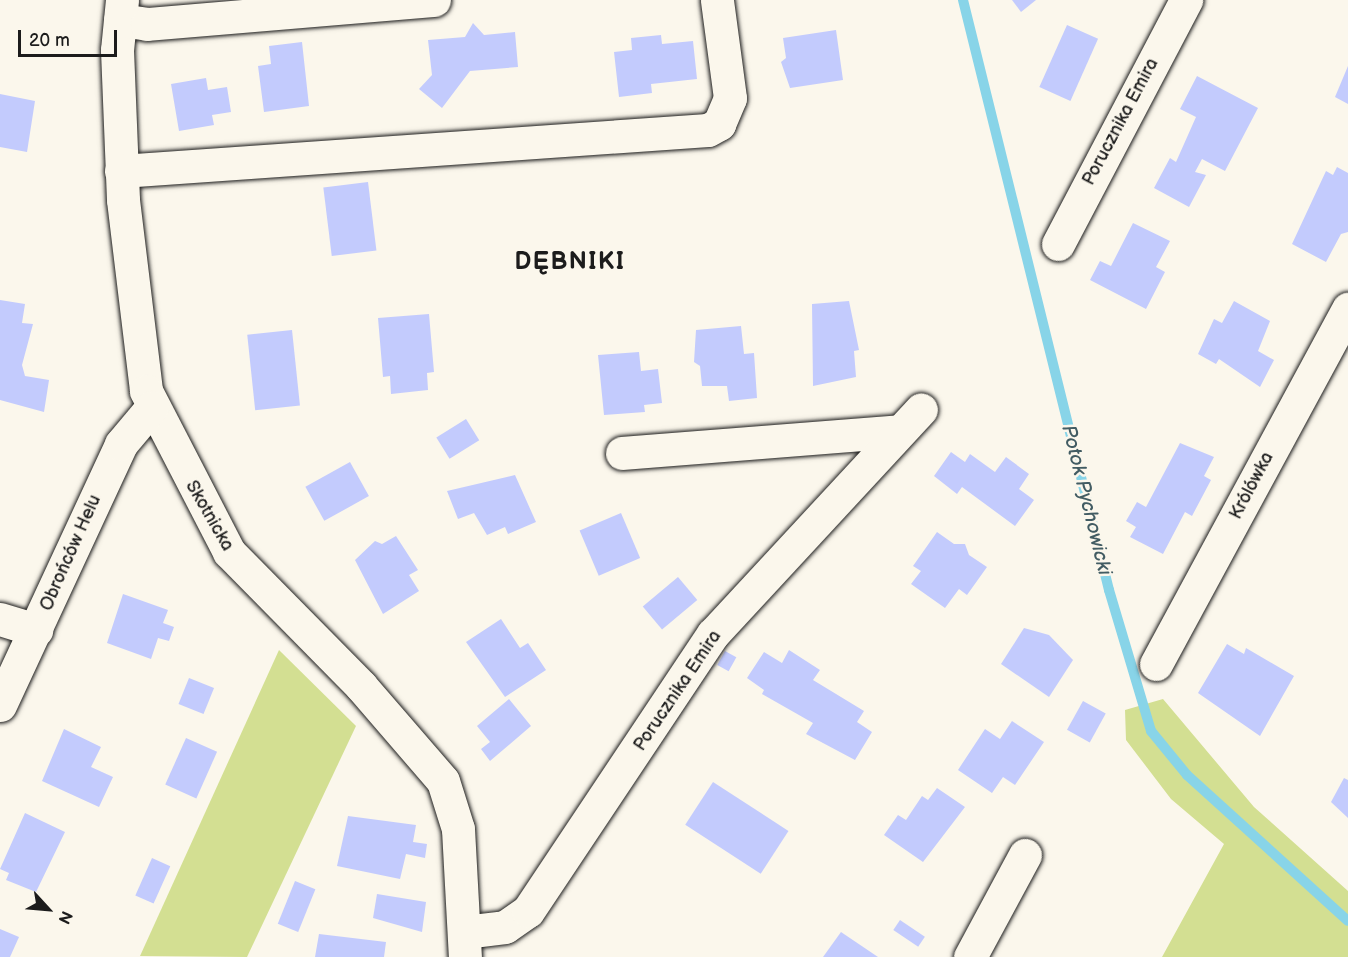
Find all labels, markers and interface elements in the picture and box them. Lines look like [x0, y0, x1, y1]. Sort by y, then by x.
scale bar [21, 18, 120, 56]
text: 20 m [29, 30, 70, 51]
street label: Porucznika Emira [1078, 55, 1164, 189]
district label: DĘBNIKI [514, 248, 626, 276]
water label: Potok Pychowicki [1056, 422, 1116, 578]
street label: Królówka [1225, 449, 1279, 523]
street label: Skotnicka [180, 477, 238, 555]
street label: Obrońców Helu [36, 492, 106, 614]
street label: Porucznika Emira [630, 627, 726, 755]
north arrow [18, 879, 78, 939]
text: N [53, 908, 76, 927]

